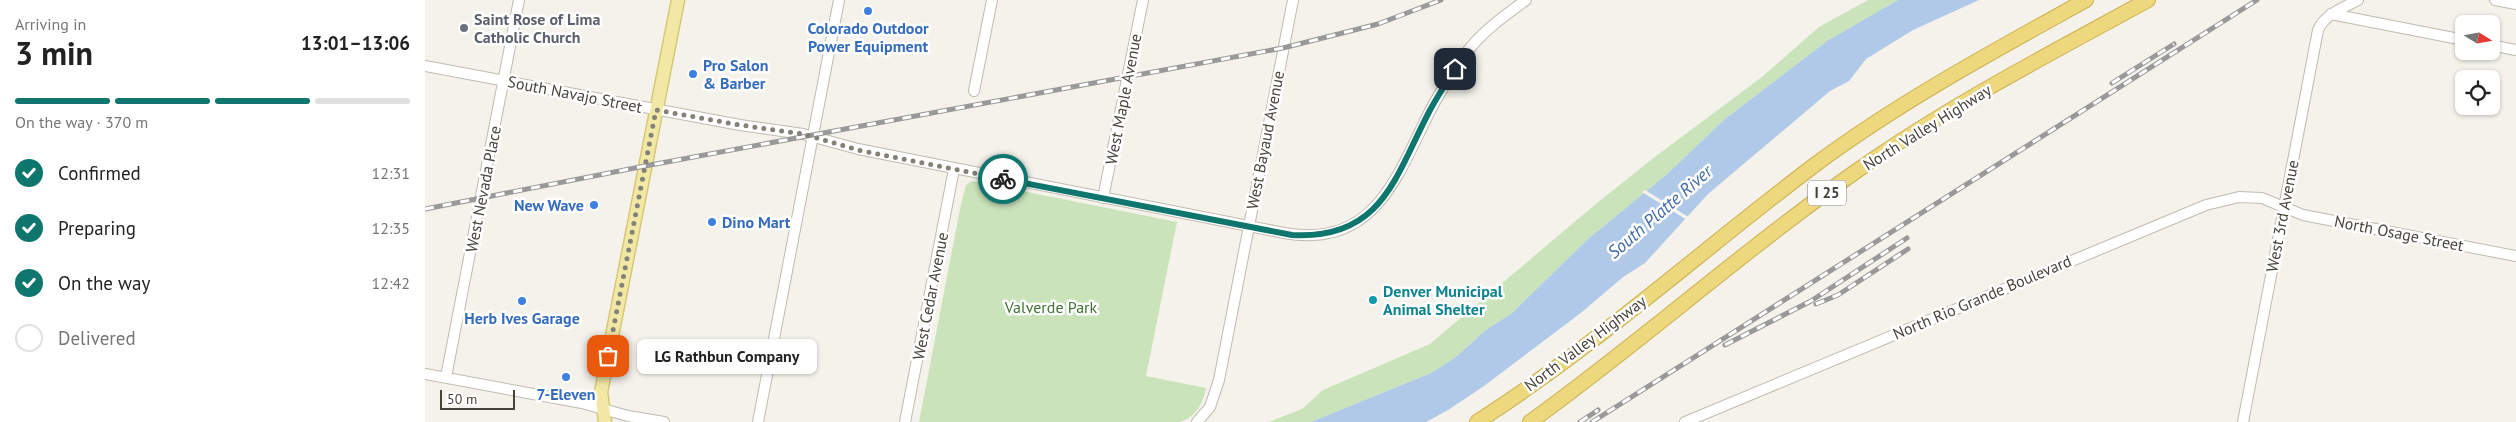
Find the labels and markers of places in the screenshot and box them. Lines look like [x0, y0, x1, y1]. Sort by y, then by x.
marker: Colorado Outdoor Power Equipment [862, 5, 874, 17]
place label: Saint Rose of Lima Catholic Church [474, 9, 600, 47]
place label: Colorado Outdoor Power Equipment [807, 18, 929, 56]
marker: Saint Rose of Lima Catholic Church [458, 22, 470, 34]
pin [1434, 48, 1476, 90]
place label: Pro Salon & Barber [703, 55, 768, 93]
marker: Pro Salon & Barber [687, 68, 699, 80]
place label: New Wave [514, 195, 584, 215]
marker: New Wave [588, 199, 600, 211]
place label: Dino Mart [722, 212, 791, 232]
marker: Dino Mart [706, 216, 718, 228]
place label: Denver Municipal Animal Shelter [1383, 281, 1503, 319]
marker: Denver Municipal Animal Shelter [1367, 294, 1379, 306]
marker: Herb Ives Garage [516, 295, 528, 307]
place label: Herb Ives Garage [464, 308, 580, 328]
pin [587, 335, 629, 377]
callout: LG Rathbun Company [638, 338, 818, 374]
marker: 7-Eleven [560, 371, 572, 383]
place label: 7-Eleven [536, 384, 596, 404]

